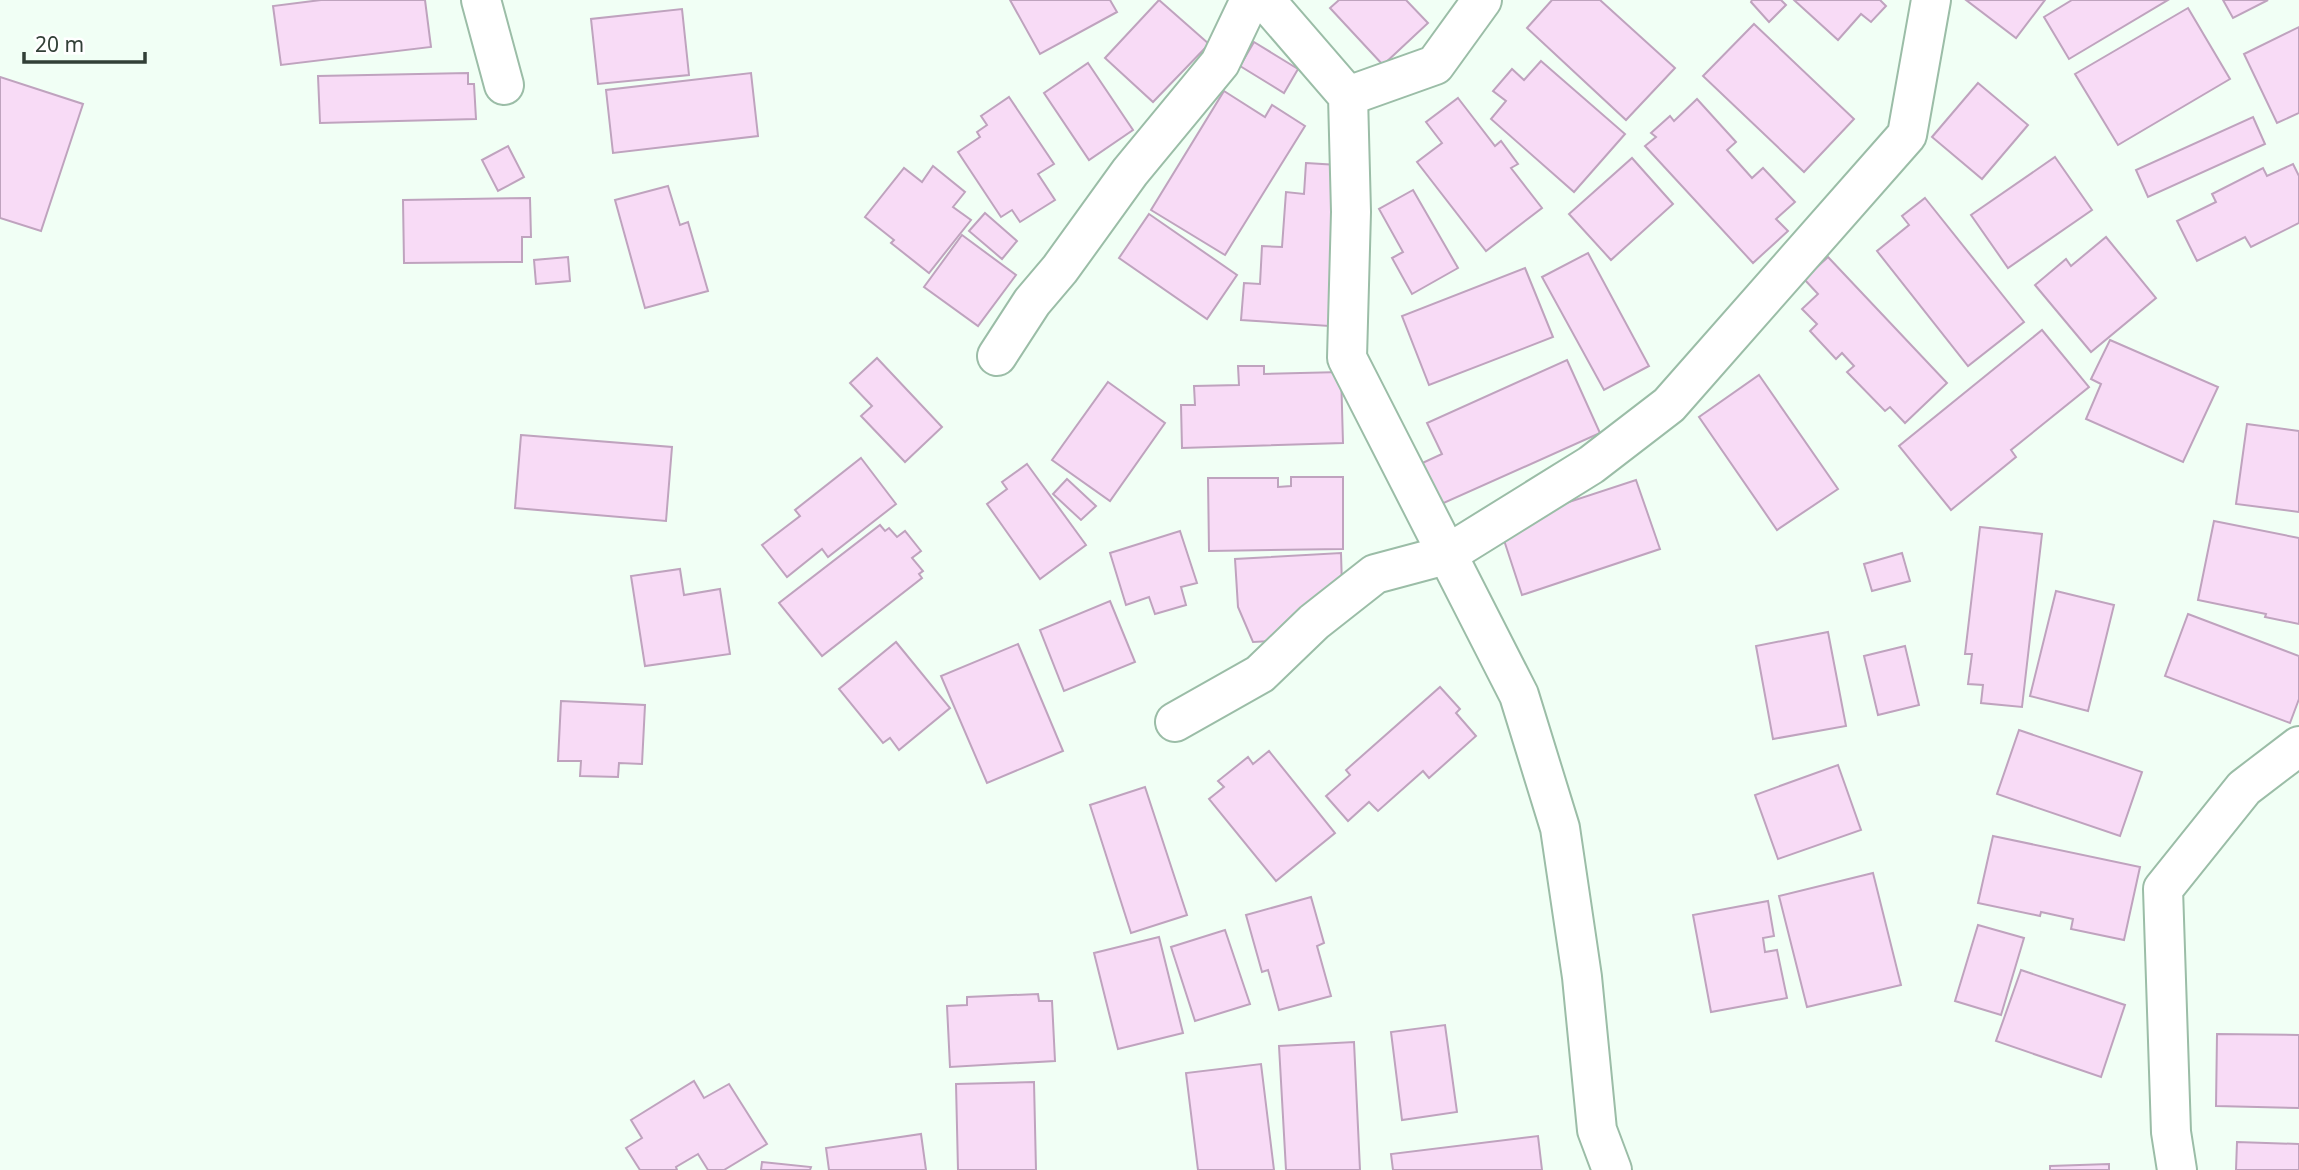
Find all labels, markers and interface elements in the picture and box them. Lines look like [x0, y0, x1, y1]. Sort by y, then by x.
scale bar [24, 21, 145, 65]
text: 20 m [35, 30, 84, 58]

